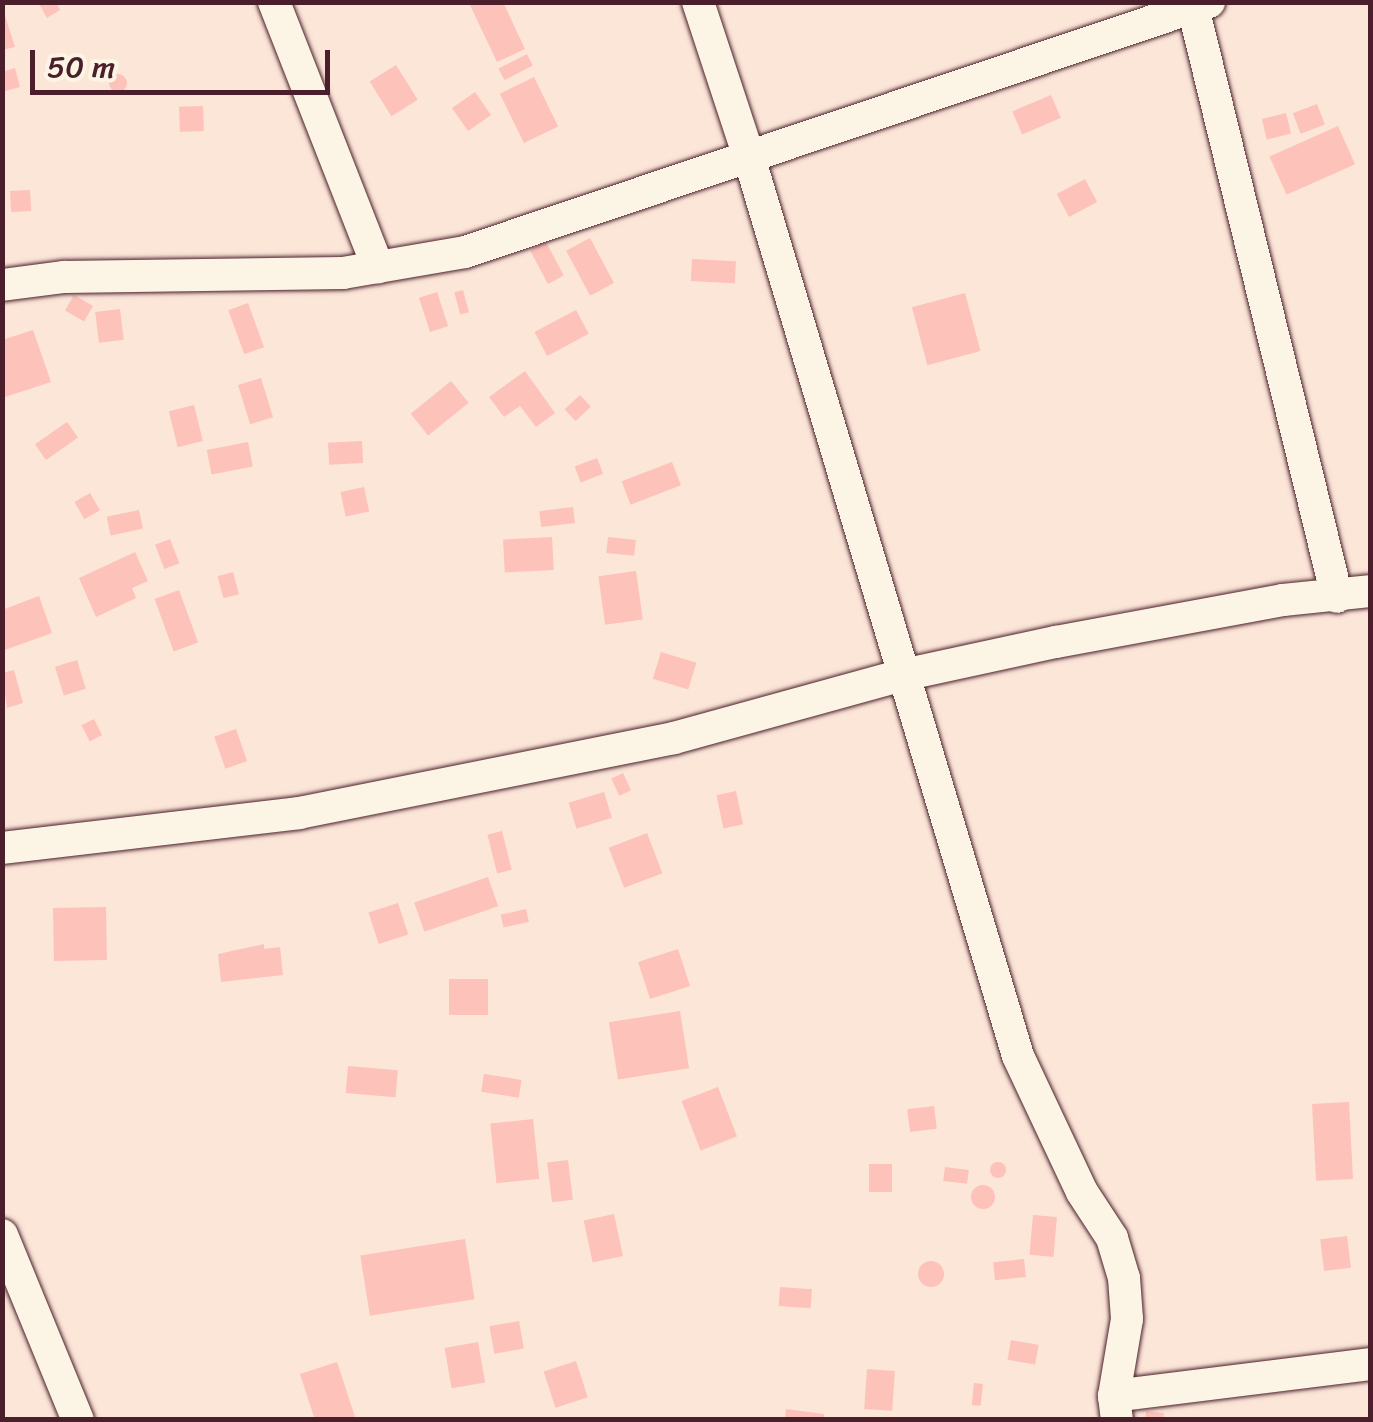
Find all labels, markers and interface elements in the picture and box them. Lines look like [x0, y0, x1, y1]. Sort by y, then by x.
scale bar [35, 30, 335, 92]
text: 50 m [47, 40, 115, 94]

